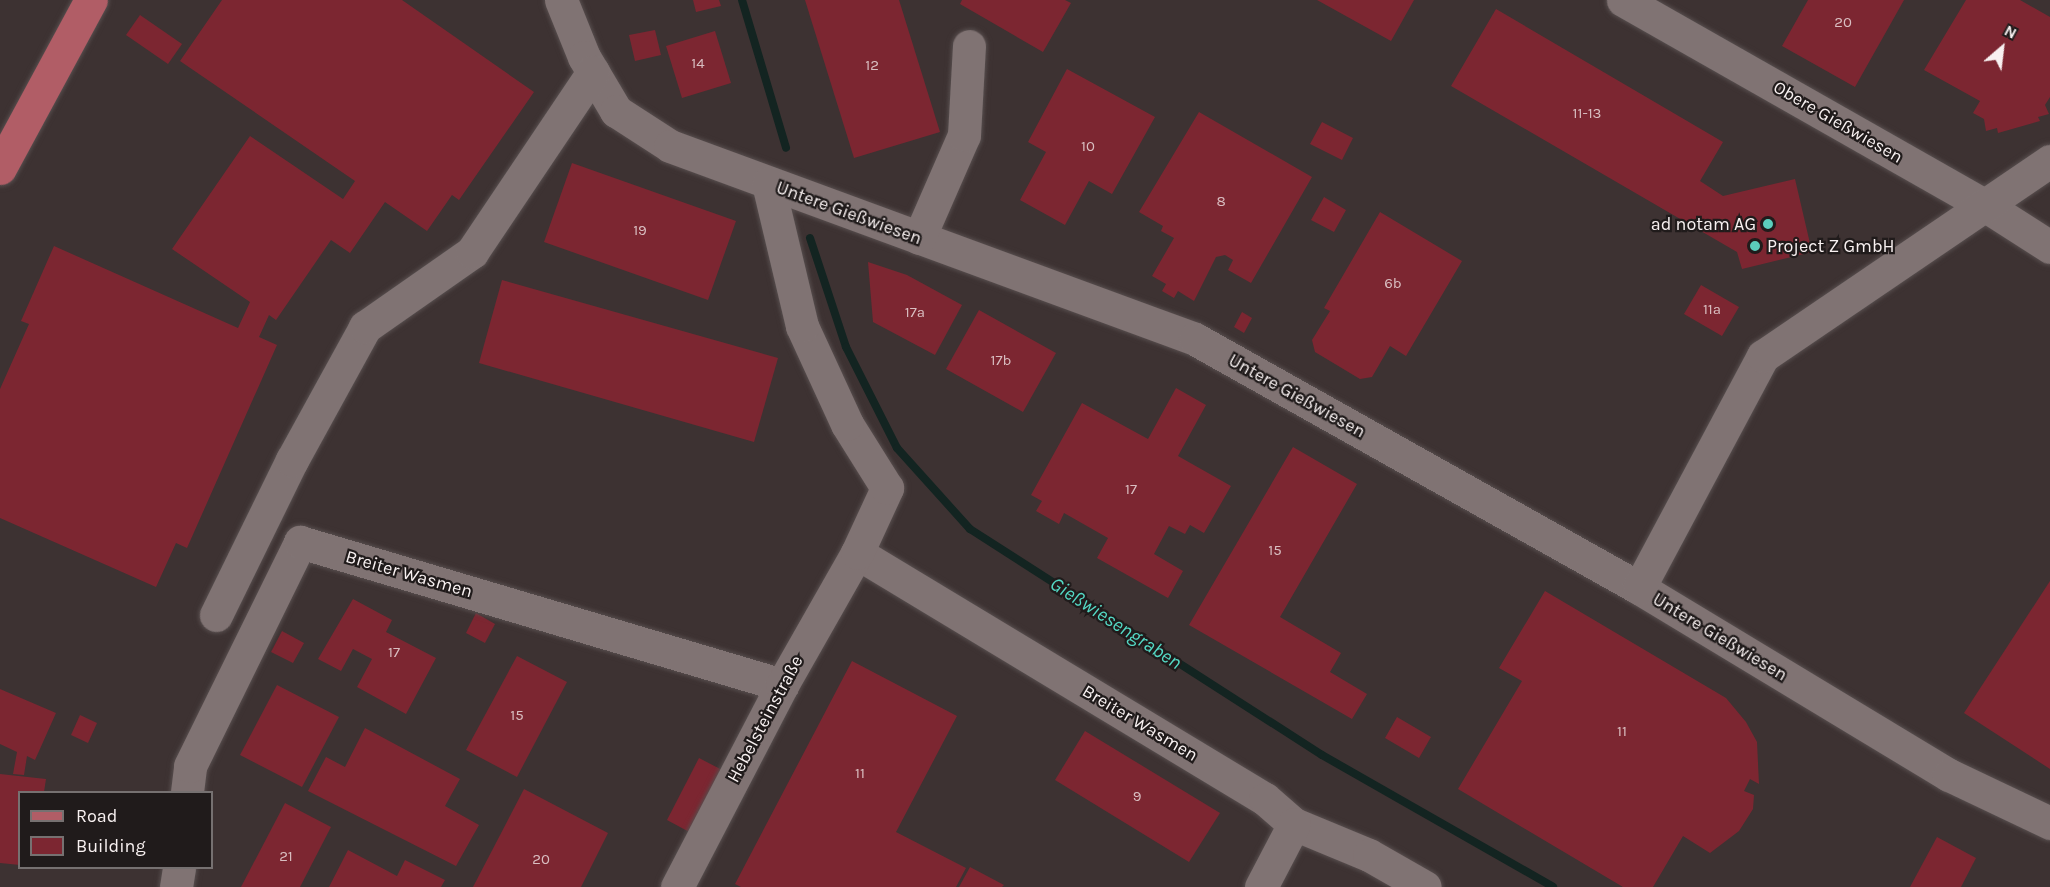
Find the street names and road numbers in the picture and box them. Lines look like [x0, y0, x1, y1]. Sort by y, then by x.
street label: Obere Gießwiesen [1769, 76, 1907, 168]
street label: Untere Gießwiesen [773, 177, 925, 249]
street label: Untere Gießwiesen [1225, 349, 1369, 443]
street label: Breiter Wasmen [343, 546, 475, 602]
street label: Untere Gießwiesen [1649, 588, 1791, 686]
street label: Hebelsteinstraße [722, 652, 808, 786]
street label: Breiter Wasmen [1078, 680, 1202, 766]

